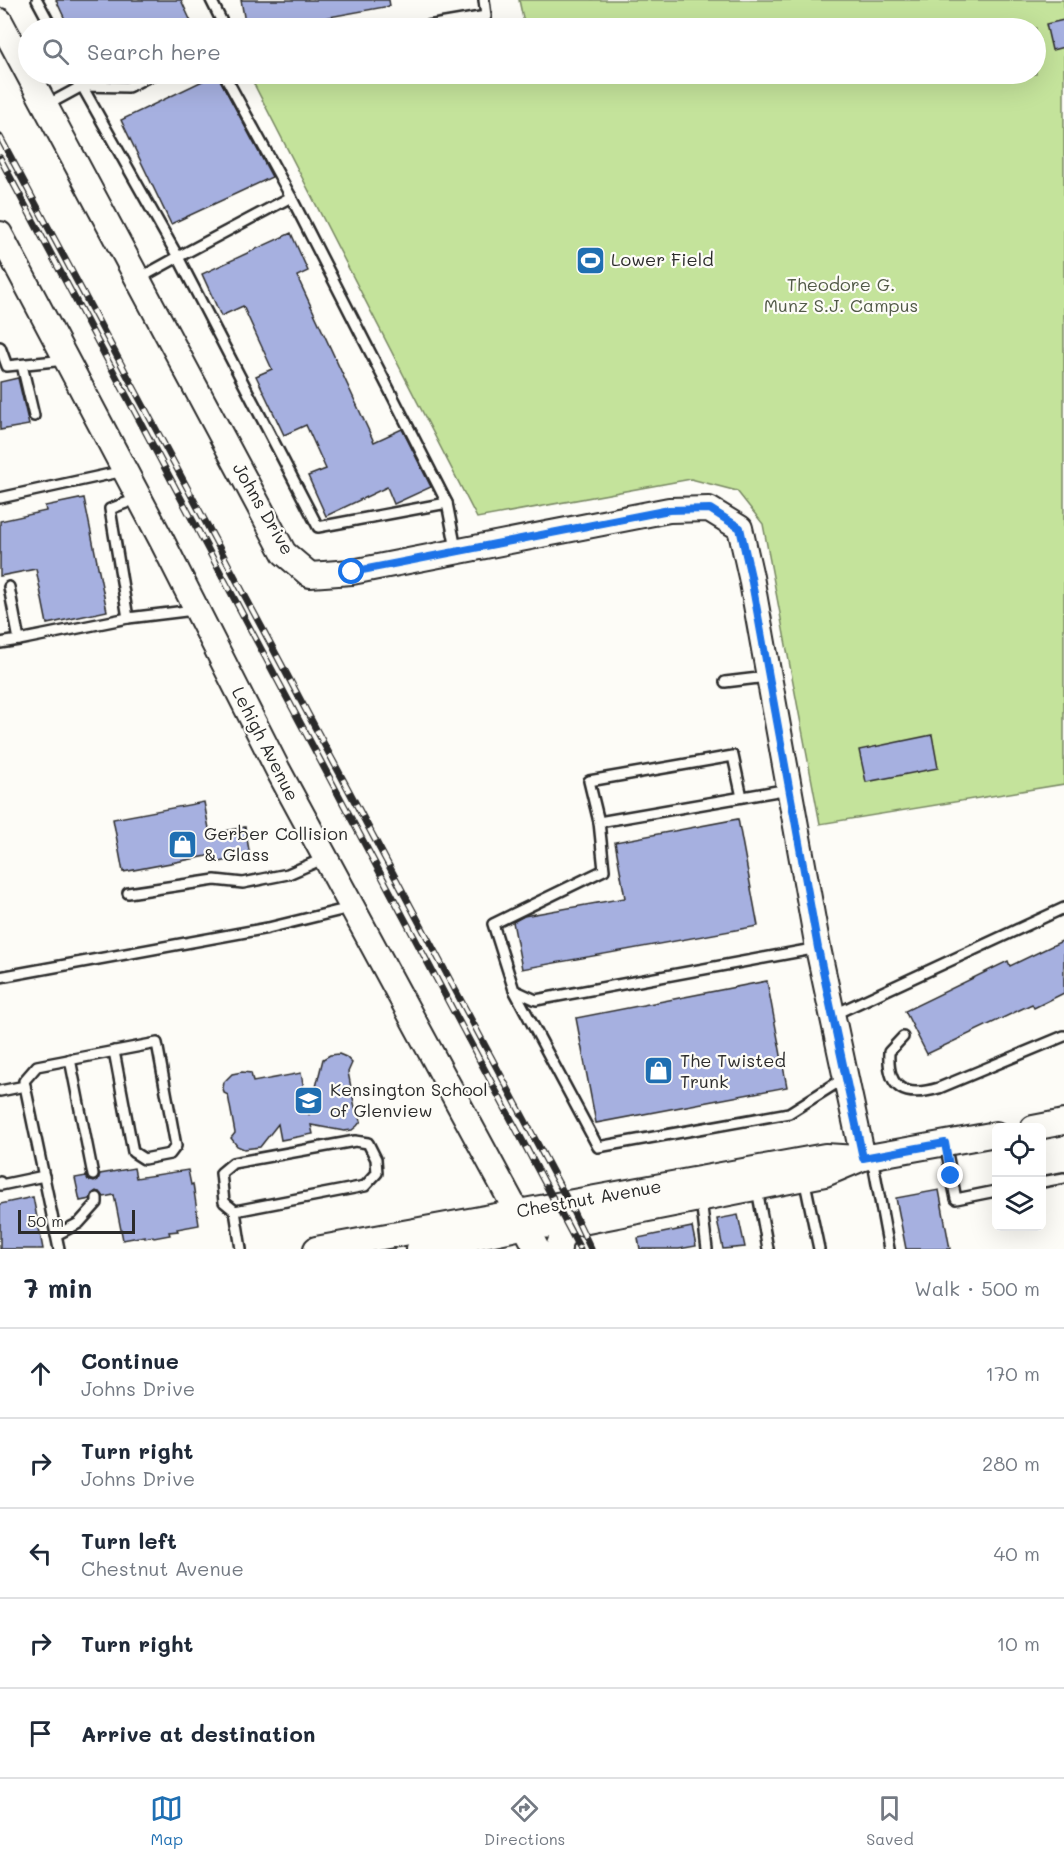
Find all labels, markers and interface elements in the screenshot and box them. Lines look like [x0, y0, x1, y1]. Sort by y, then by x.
search box [18, 18, 1046, 84]
icon: search [39, 35, 72, 68]
text: Search here [87, 37, 221, 66]
sports icon: Lower Field [574, 244, 606, 276]
place label: Lower Field [611, 247, 714, 271]
park label: Theodore G. Munz S.J. Campus [764, 272, 918, 317]
street label: Johns Drive [228, 458, 300, 559]
route start [338, 558, 364, 584]
street label: Lehigh Avenue [227, 682, 305, 805]
place label: Gerber Collision & Glass [204, 821, 348, 866]
shop icon: Gerber Collision & Glass [167, 828, 199, 860]
place label: The Twisted Trunk [680, 1048, 786, 1093]
shop icon: The Twisted Trunk [643, 1055, 675, 1087]
place label: Kensington School of Glenview [330, 1077, 488, 1122]
school or university icon: Kensington School of Glenview [293, 1084, 325, 1116]
map controls [992, 1123, 1046, 1231]
button: locate [992, 1123, 1046, 1177]
route end [937, 1162, 963, 1188]
street label: Chestnut Avenue [515, 1173, 663, 1223]
button: layers [992, 1177, 1046, 1231]
scale bar [18, 1207, 135, 1234]
text: 50 m [27, 1210, 64, 1231]
text: 7 min [24, 1271, 92, 1305]
text: Walk · 500 m [914, 1275, 1040, 1301]
text: Continue [81, 1346, 179, 1375]
icon: ahead [24, 1357, 57, 1390]
text: 170 m [985, 1360, 1040, 1386]
text: Johns Drive [81, 1375, 195, 1401]
text: Turn right [81, 1436, 193, 1465]
icon: right [24, 1447, 57, 1480]
text: 280 m [982, 1450, 1040, 1476]
text: Johns Drive [81, 1465, 195, 1491]
text: Turn left [81, 1526, 177, 1555]
icon: left [24, 1537, 57, 1570]
text: 40 m [994, 1540, 1040, 1566]
text: Chestnut Avenue [81, 1555, 244, 1581]
icon: right [24, 1627, 57, 1660]
text: Turn right [81, 1629, 193, 1658]
text: 10 m [996, 1630, 1040, 1656]
icon: arrive [24, 1717, 57, 1750]
text: Arrive at destination [81, 1719, 316, 1748]
tab: Map [150, 1792, 183, 1849]
tab: Directions [484, 1792, 565, 1849]
tab: Saved [866, 1792, 914, 1849]

